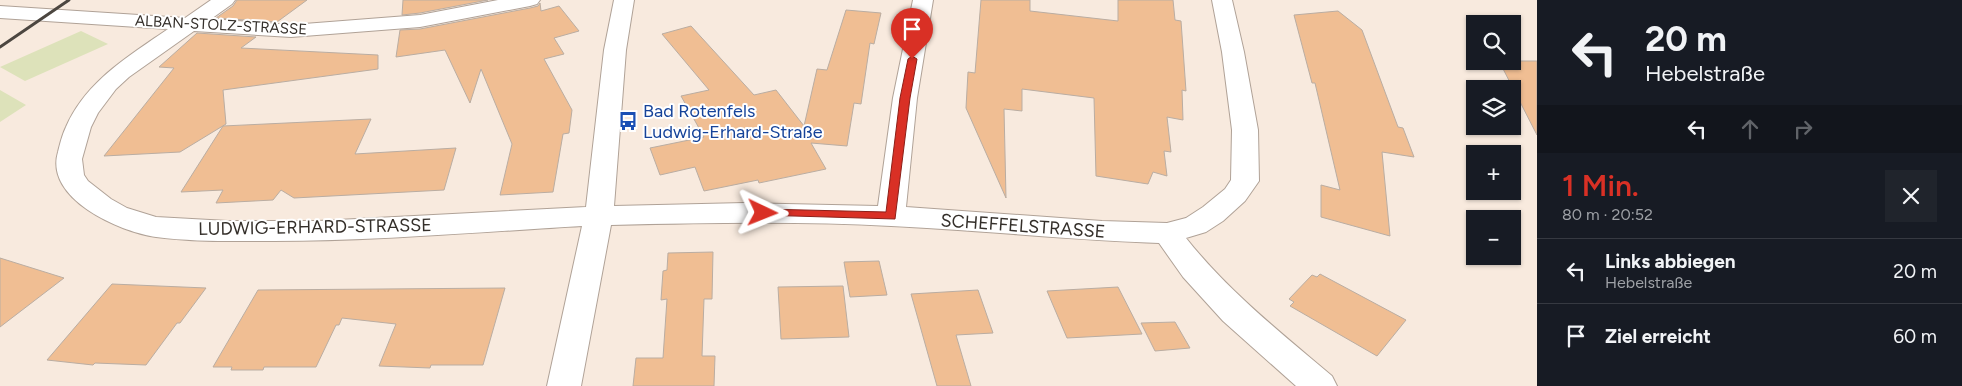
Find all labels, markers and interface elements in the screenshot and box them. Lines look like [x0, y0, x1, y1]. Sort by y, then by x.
pin [891, 8, 933, 59]
street label: ALBAN-STOLZ-STRASSE [134, 12, 308, 38]
icon: arrive [898, 15, 926, 43]
map controls [1466, 15, 1521, 265]
button: search [1466, 15, 1521, 70]
text: 20 m [1645, 18, 1727, 60]
icon: left [1562, 20, 1627, 85]
text: Hebelstraße [1645, 60, 1765, 87]
button: layers [1466, 80, 1521, 135]
place label: Bad Rotenfels Ludwig-Erhard-Straße [643, 100, 823, 143]
bus stop icon: Bad Rotenfels Ludwig-Erhard-Straße [617, 110, 639, 132]
icon: left [1683, 115, 1711, 143]
icon: ahead [1736, 115, 1764, 143]
icon: right [1789, 115, 1817, 143]
button: + [1466, 145, 1521, 200]
text: 1 Min. [1562, 167, 1639, 204]
button: close [1885, 170, 1937, 222]
position arrow [736, 186, 788, 238]
text: 80 m · 20:52 [1562, 205, 1653, 224]
street label: SCHEFFELSTRASSE [940, 209, 1106, 243]
button: − [1466, 210, 1521, 265]
street label: LUDWIG-ERHARD-STRASSE [198, 214, 432, 240]
text: Links abbiegen [1605, 250, 1736, 273]
icon: left [1562, 257, 1590, 285]
text: 20 m [1893, 260, 1937, 283]
text: Hebelstraße [1605, 273, 1692, 292]
icon: arrive [1562, 322, 1590, 350]
text: Ziel erreicht [1605, 325, 1711, 348]
text: 60 m [1893, 325, 1937, 348]

